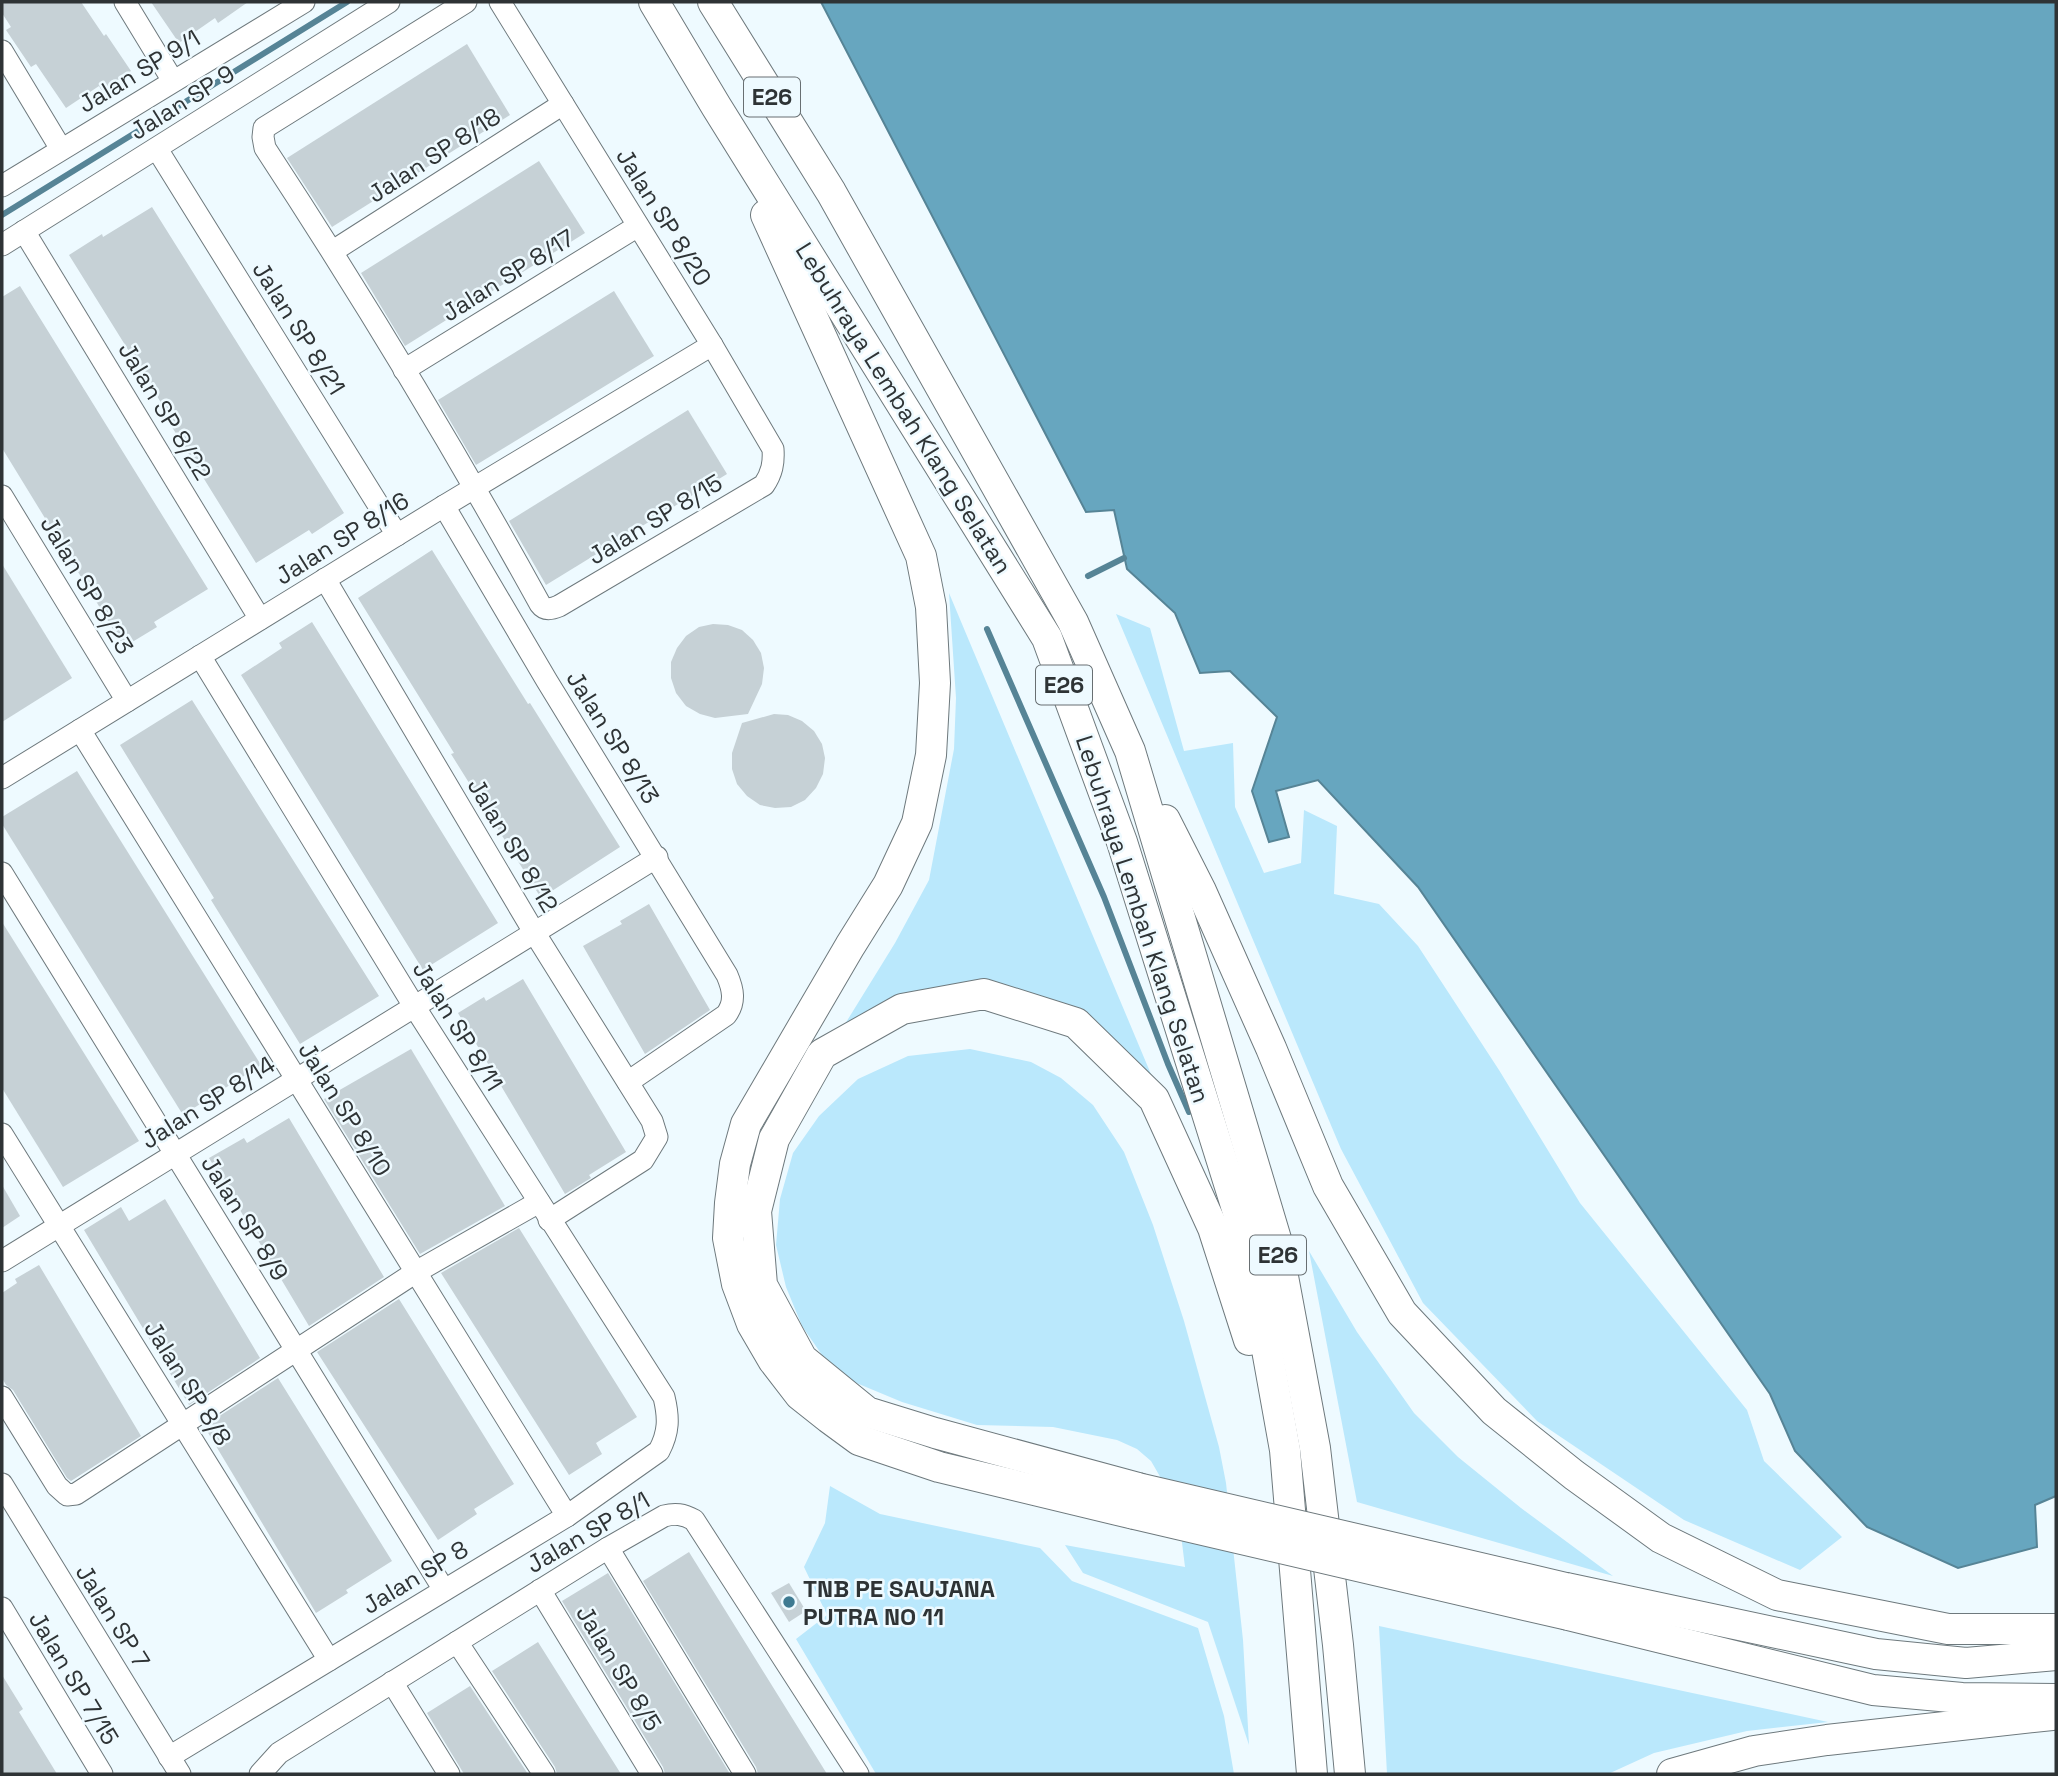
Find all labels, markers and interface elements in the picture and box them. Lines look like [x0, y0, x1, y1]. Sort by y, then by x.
street label: Jalan SP 9/1 [73, 23, 205, 119]
street label: Jalan SP 9 [124, 59, 240, 145]
road number: E26 [744, 78, 800, 116]
street label: Jalan SP 8/18 [362, 101, 506, 209]
street label: Jalan SP 8/20 [609, 142, 719, 292]
street label: Jalan SP 8/17 [436, 222, 580, 328]
street label: Lebuhraya Lembah Klang Selatan [789, 237, 1019, 579]
street label: Jalan SP 8/21 [246, 255, 352, 401]
street label: Jalan SP 8/22 [112, 336, 218, 486]
street label: Jalan SP 8/15 [582, 467, 728, 571]
street label: Jalan SP 8/16 [269, 485, 415, 591]
street label: Jalan SP 8/23 [34, 510, 140, 660]
street label: Jalan SP 8/13 [560, 664, 666, 810]
road number: E26 [1036, 666, 1092, 705]
street label: Lebuhraya Lembah Klang Selatan [1069, 731, 1217, 1107]
street label: Jalan SP 8/12 [461, 772, 565, 918]
street label: Jalan SP 8/11 [406, 955, 510, 1097]
street label: Jalan SP 8/10 [291, 1036, 399, 1182]
street label: Jalan SP 8/14 [135, 1049, 281, 1155]
street label: Jalan SP 8/9 [194, 1150, 296, 1286]
road number: E26 [1250, 1236, 1306, 1274]
street label: Jalan SP 8/8 [137, 1315, 239, 1451]
street label: Jalan SP 8/1 [521, 1484, 655, 1580]
street label: Jalan SP 8 [356, 1533, 474, 1621]
street label: Jalan SP 7 [69, 1558, 157, 1674]
place label: TNB PE SAUJANA PUTRA NO 11 [803, 1573, 995, 1632]
marker: TNB PE SAUJANA PUTRA NO 11 [781, 1594, 797, 1610]
street label: Jalan SP 8/5 [569, 1599, 669, 1737]
street label: Jalan SP 7/15 [22, 1606, 126, 1750]

